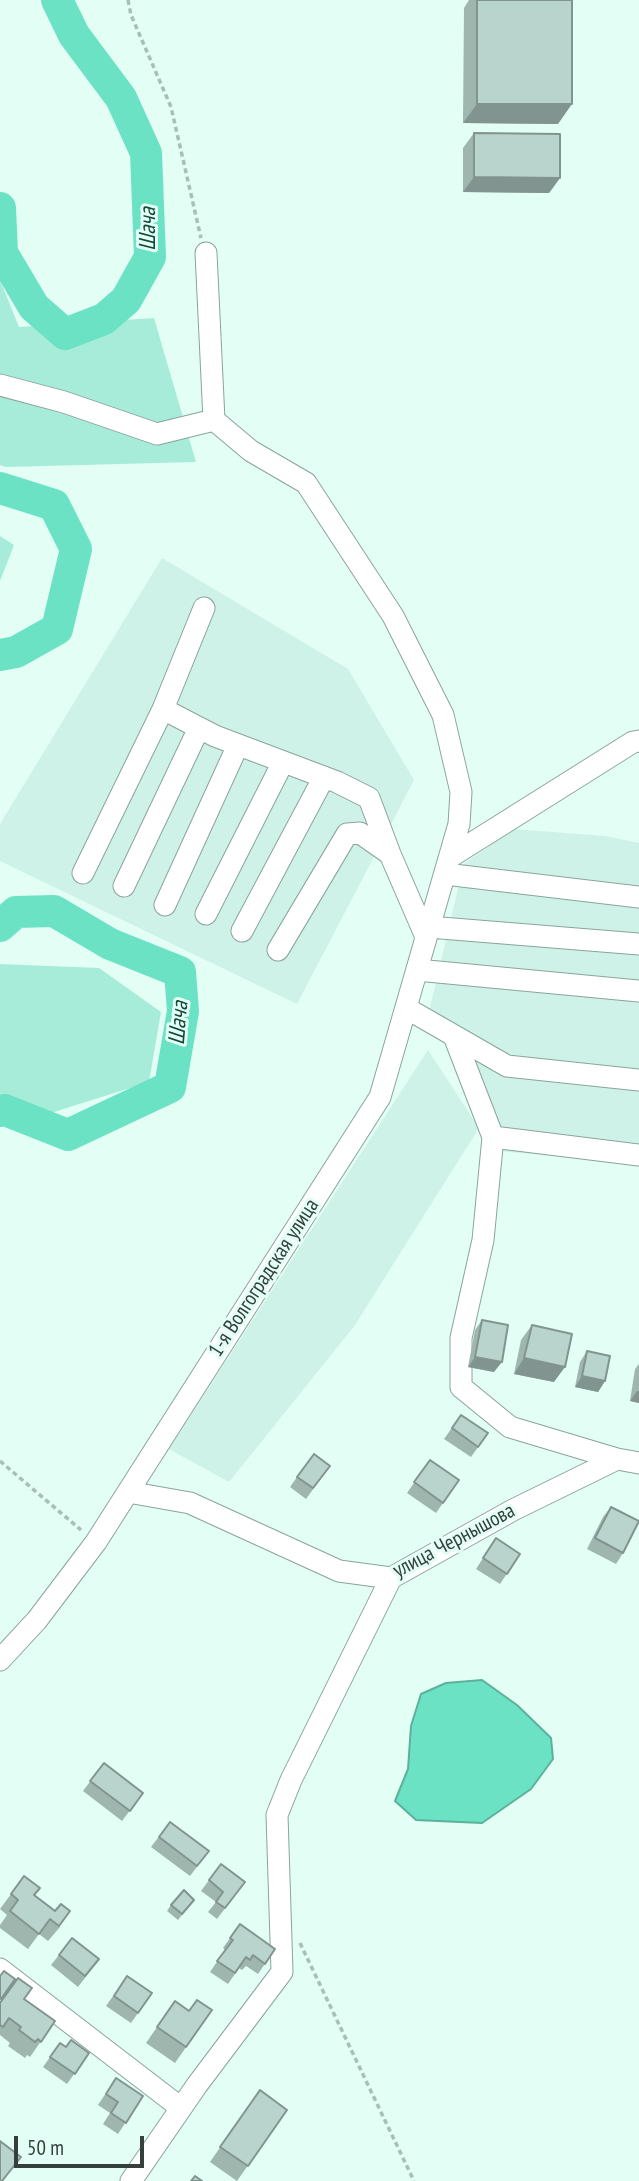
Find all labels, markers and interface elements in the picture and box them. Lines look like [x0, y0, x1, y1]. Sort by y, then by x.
water label: Шача [134, 207, 162, 251]
water label: Шача [163, 1000, 195, 1046]
street label: 1-я Волгоградская улица [204, 1194, 324, 1362]
street label: улица Чернышова [389, 1498, 519, 1584]
scale bar [18, 2122, 147, 2166]
text: 50 m [27, 2134, 64, 2161]

